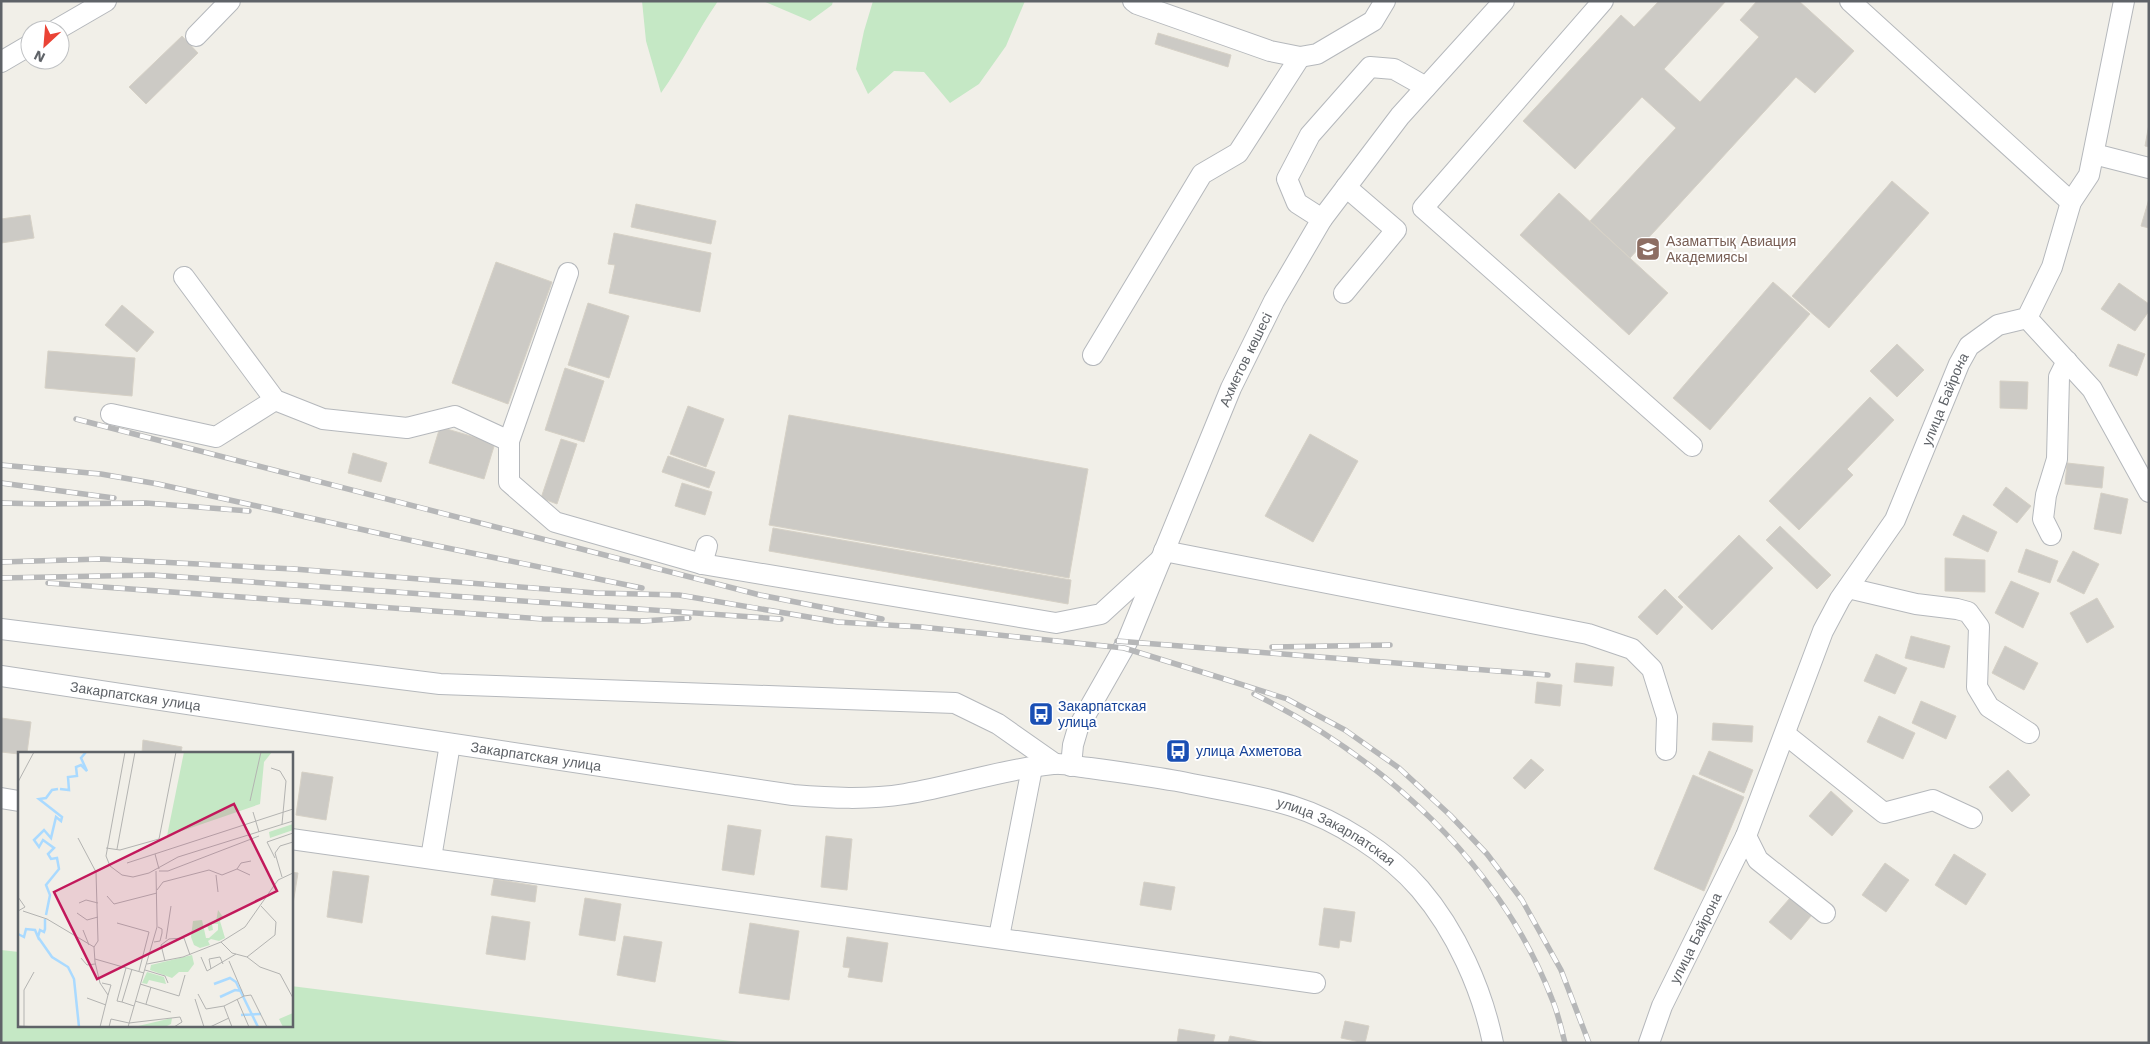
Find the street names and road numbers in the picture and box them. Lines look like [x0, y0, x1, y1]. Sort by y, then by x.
street label: Ахметов көшесі [1216, 310, 1275, 409]
street label: улица Байрона [1918, 350, 1972, 448]
street label: Закарпатская улица [69, 679, 202, 714]
street label: Закарпатская улица [470, 739, 603, 774]
street label: улица Закарпатская [1275, 794, 1398, 869]
street label: улица Байрона [1666, 890, 1725, 986]

